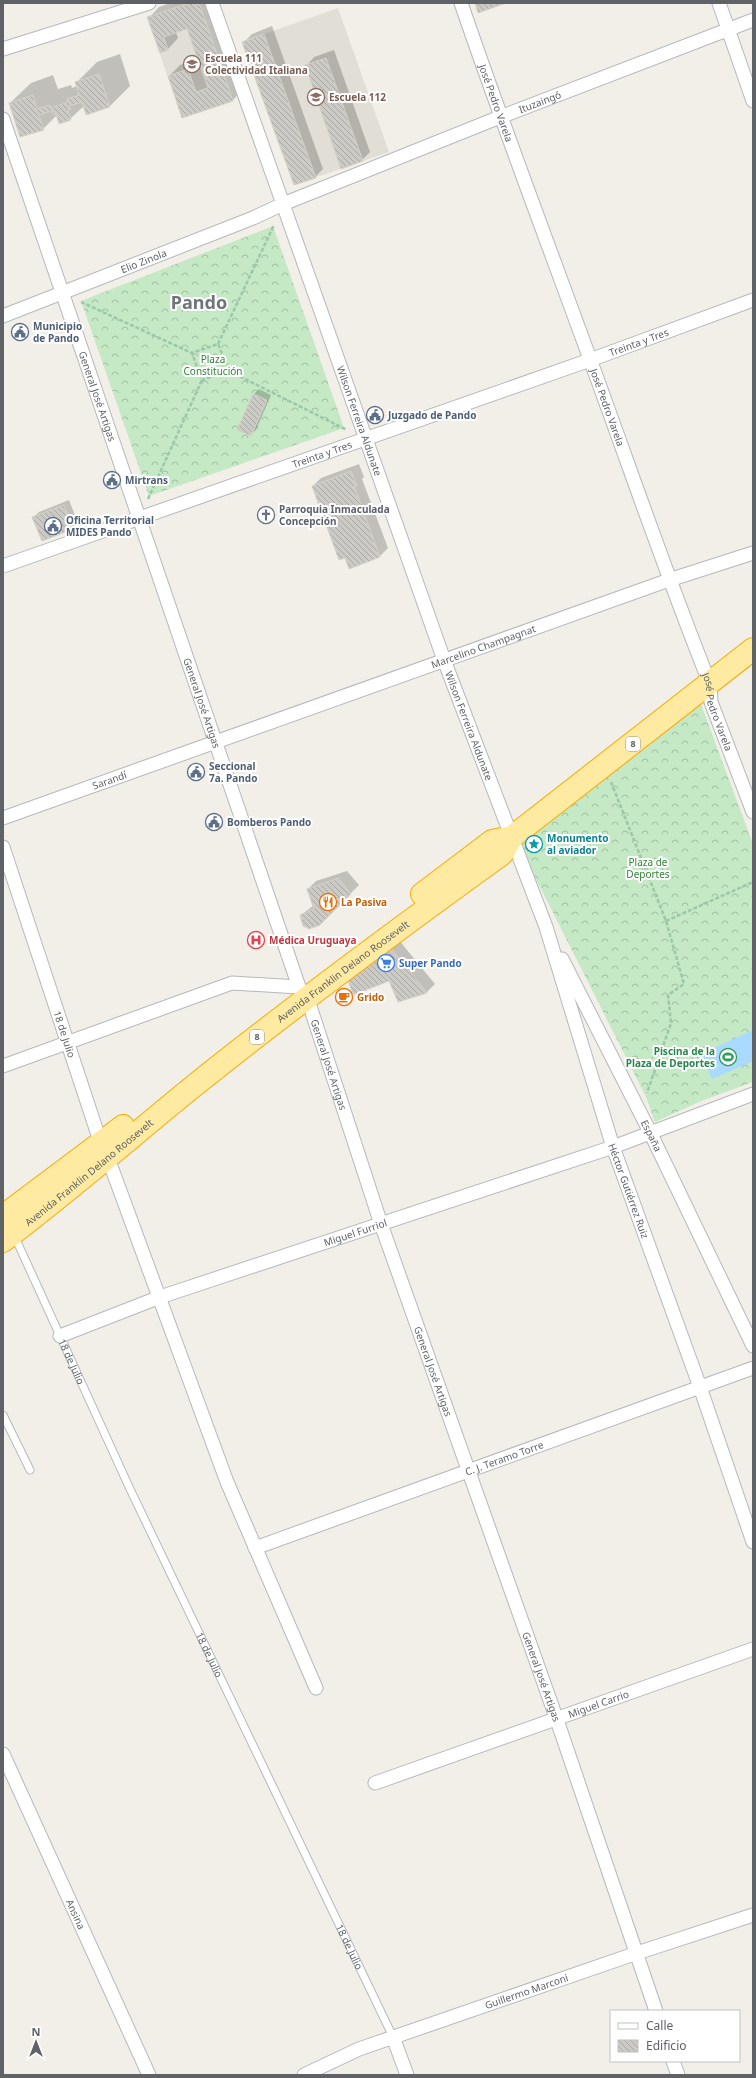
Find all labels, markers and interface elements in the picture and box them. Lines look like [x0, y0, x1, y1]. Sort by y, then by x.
place label: Escuela 111 Colectividad Italiana [205, 51, 308, 77]
school or university icon: Escuela 111 Colectividad Italiana [182, 54, 202, 74]
street label: José Pedro Varela [476, 61, 517, 144]
school or university icon: Escuela 112 [306, 87, 326, 107]
street label: Ituzaingó [516, 87, 563, 116]
place label: Escuela 112 [329, 90, 386, 104]
street label: Elio Zinola [119, 246, 169, 276]
district label: Pando [171, 290, 227, 314]
place label: Municipio de Pando [33, 319, 82, 345]
public building icon: Municipio de Pando [10, 322, 30, 342]
street label: Treinta y Tres [607, 325, 671, 359]
street label: General José Artigas [76, 349, 120, 444]
park label: Plaza Constitución [184, 352, 242, 378]
street label: Wilson Ferreira Aldunate [334, 364, 386, 478]
street label: José Pedro Varela [587, 366, 628, 448]
public building icon: Juzgado de Pando [365, 405, 385, 425]
place label: Juzgado de Pando [387, 408, 476, 422]
street label: Treinta y Tres [290, 437, 354, 471]
public building icon: Mirtrans [102, 470, 122, 490]
place label: Mirtrans [125, 473, 168, 487]
place label: Parroquia Inmaculada Concepción [279, 502, 390, 528]
church icon: Parroquia Inmaculada Concepción [256, 505, 276, 525]
place label: Oficina Territorial MIDES Pando [66, 513, 154, 539]
public building icon: Oficina Territorial MIDES Pando [43, 516, 63, 536]
street label: Marcelino Champagnat [429, 621, 538, 671]
street label: General José Artigas [180, 656, 224, 750]
street label: Wilson Ferreira Aldunate [442, 669, 496, 783]
street label: José Pedro Varela [699, 669, 736, 753]
road number: 8 [626, 737, 640, 751]
place label: Seccional 7a. Pando [209, 759, 257, 785]
public building icon: Seccional 7a. Pando [186, 762, 206, 782]
street label: Sarandí [90, 767, 129, 793]
public building icon: Bomberos Pando [204, 812, 224, 832]
place label: Bomberos Pando [227, 815, 311, 829]
place label: Monumento al aviador [547, 831, 609, 857]
place icon: Monumento al aviador [524, 834, 544, 854]
park label: Plaza de Deportes [626, 855, 670, 881]
restaurant icon: La Pasiva [318, 892, 338, 912]
place label: La Pasiva [341, 895, 387, 909]
street label: Avenida Franklin Delano Roosevelt [274, 917, 412, 1025]
hospital icon: Médica Uruguaya [246, 930, 266, 950]
place label: Médica Uruguaya [269, 933, 357, 947]
supermarket icon: Super Pando [376, 953, 396, 973]
place label: Super Pando [399, 956, 462, 970]
cafe icon: Grido [334, 987, 354, 1007]
place label: Grido [357, 990, 384, 1004]
street label: 18 de Julio [50, 1009, 79, 1059]
street label: General José Artigas [308, 1017, 350, 1112]
road number: 8 [250, 1030, 264, 1044]
place label: Piscina de la Plaza de Deportes [626, 1044, 715, 1070]
sports icon: Piscina de la Plaza de Deportes [718, 1047, 738, 1067]
street label: Avenida Franklin Delano Roosevelt [22, 1115, 156, 1229]
street label: España [638, 1117, 665, 1154]
street label: Héctor Gutiérrez Ruiz [605, 1141, 653, 1240]
street label: Miguel Furriol [322, 1215, 389, 1249]
street label: General José Artigas [411, 1324, 456, 1419]
street label: 18 de Julio [55, 1336, 88, 1386]
street label: C. J. Teramo Torre [463, 1437, 546, 1479]
street label: 18 de Julio [193, 1630, 226, 1680]
street label: General José Artigas [519, 1630, 564, 1724]
street label: Miguel Carrio [566, 1687, 631, 1721]
street label: Ansina [63, 1897, 89, 1932]
street label: 18 de Julio [333, 1922, 367, 1972]
street label: Guillermo Marconi [483, 1970, 570, 2012]
legend [610, 2010, 740, 2062]
text: Calle [646, 2017, 674, 2034]
north arrow [16, 2022, 56, 2062]
text: N [32, 2024, 40, 2039]
text: Edificio [646, 2037, 687, 2054]

